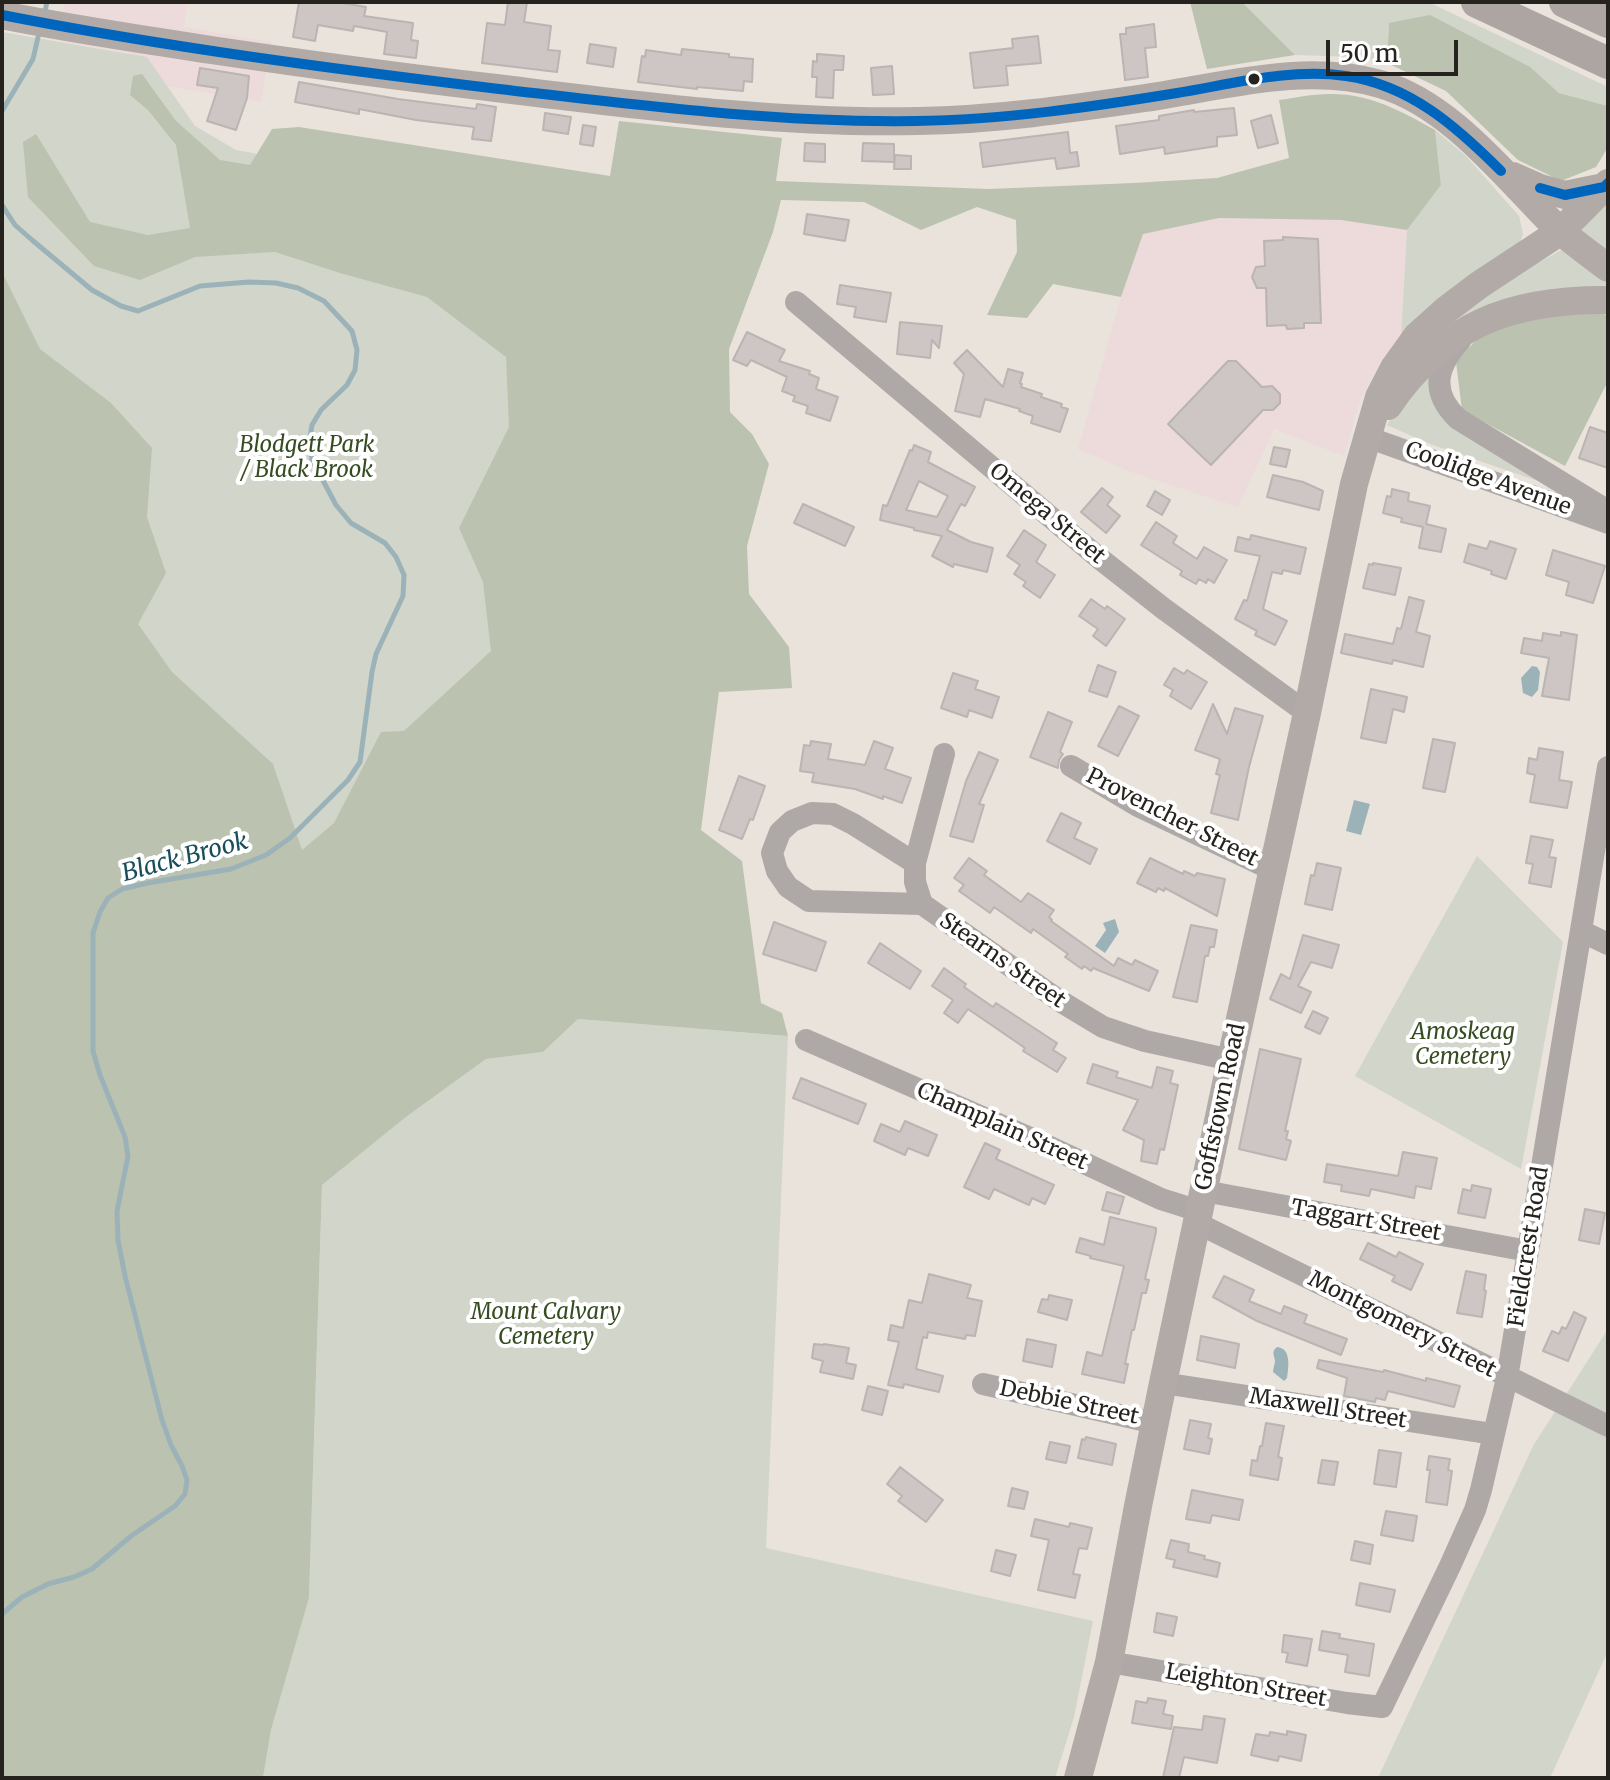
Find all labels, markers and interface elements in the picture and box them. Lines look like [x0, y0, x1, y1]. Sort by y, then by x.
scale bar [1330, 24, 1462, 74]
text: 50 m [1340, 38, 1399, 69]
unlabelled marker [1246, 71, 1262, 87]
park label: Blodgett Park / Black Brook [239, 433, 375, 484]
street label: Coolidge Avenue [1402, 437, 1574, 521]
street label: Omega Street [984, 458, 1110, 570]
street label: Provencher Street [1082, 763, 1262, 873]
water label: Black Brook [119, 827, 251, 889]
street label: Stearns Street [934, 908, 1070, 1014]
park label: Amoskeag Cemetery [1411, 1020, 1515, 1072]
street label: Goffstown Road [1190, 1021, 1252, 1193]
street label: Champlain Street [913, 1078, 1091, 1176]
street label: Fieldcrest Road [1503, 1165, 1555, 1329]
street label: Taggart Street [1289, 1195, 1443, 1247]
street label: Montgomery Street [1304, 1266, 1500, 1384]
park label: Mount Calvary Cemetery [471, 1300, 621, 1352]
street label: Debbie Street [997, 1375, 1141, 1431]
street label: Maxwell Street [1248, 1384, 1408, 1434]
street label: Leighton Street [1163, 1659, 1329, 1713]

